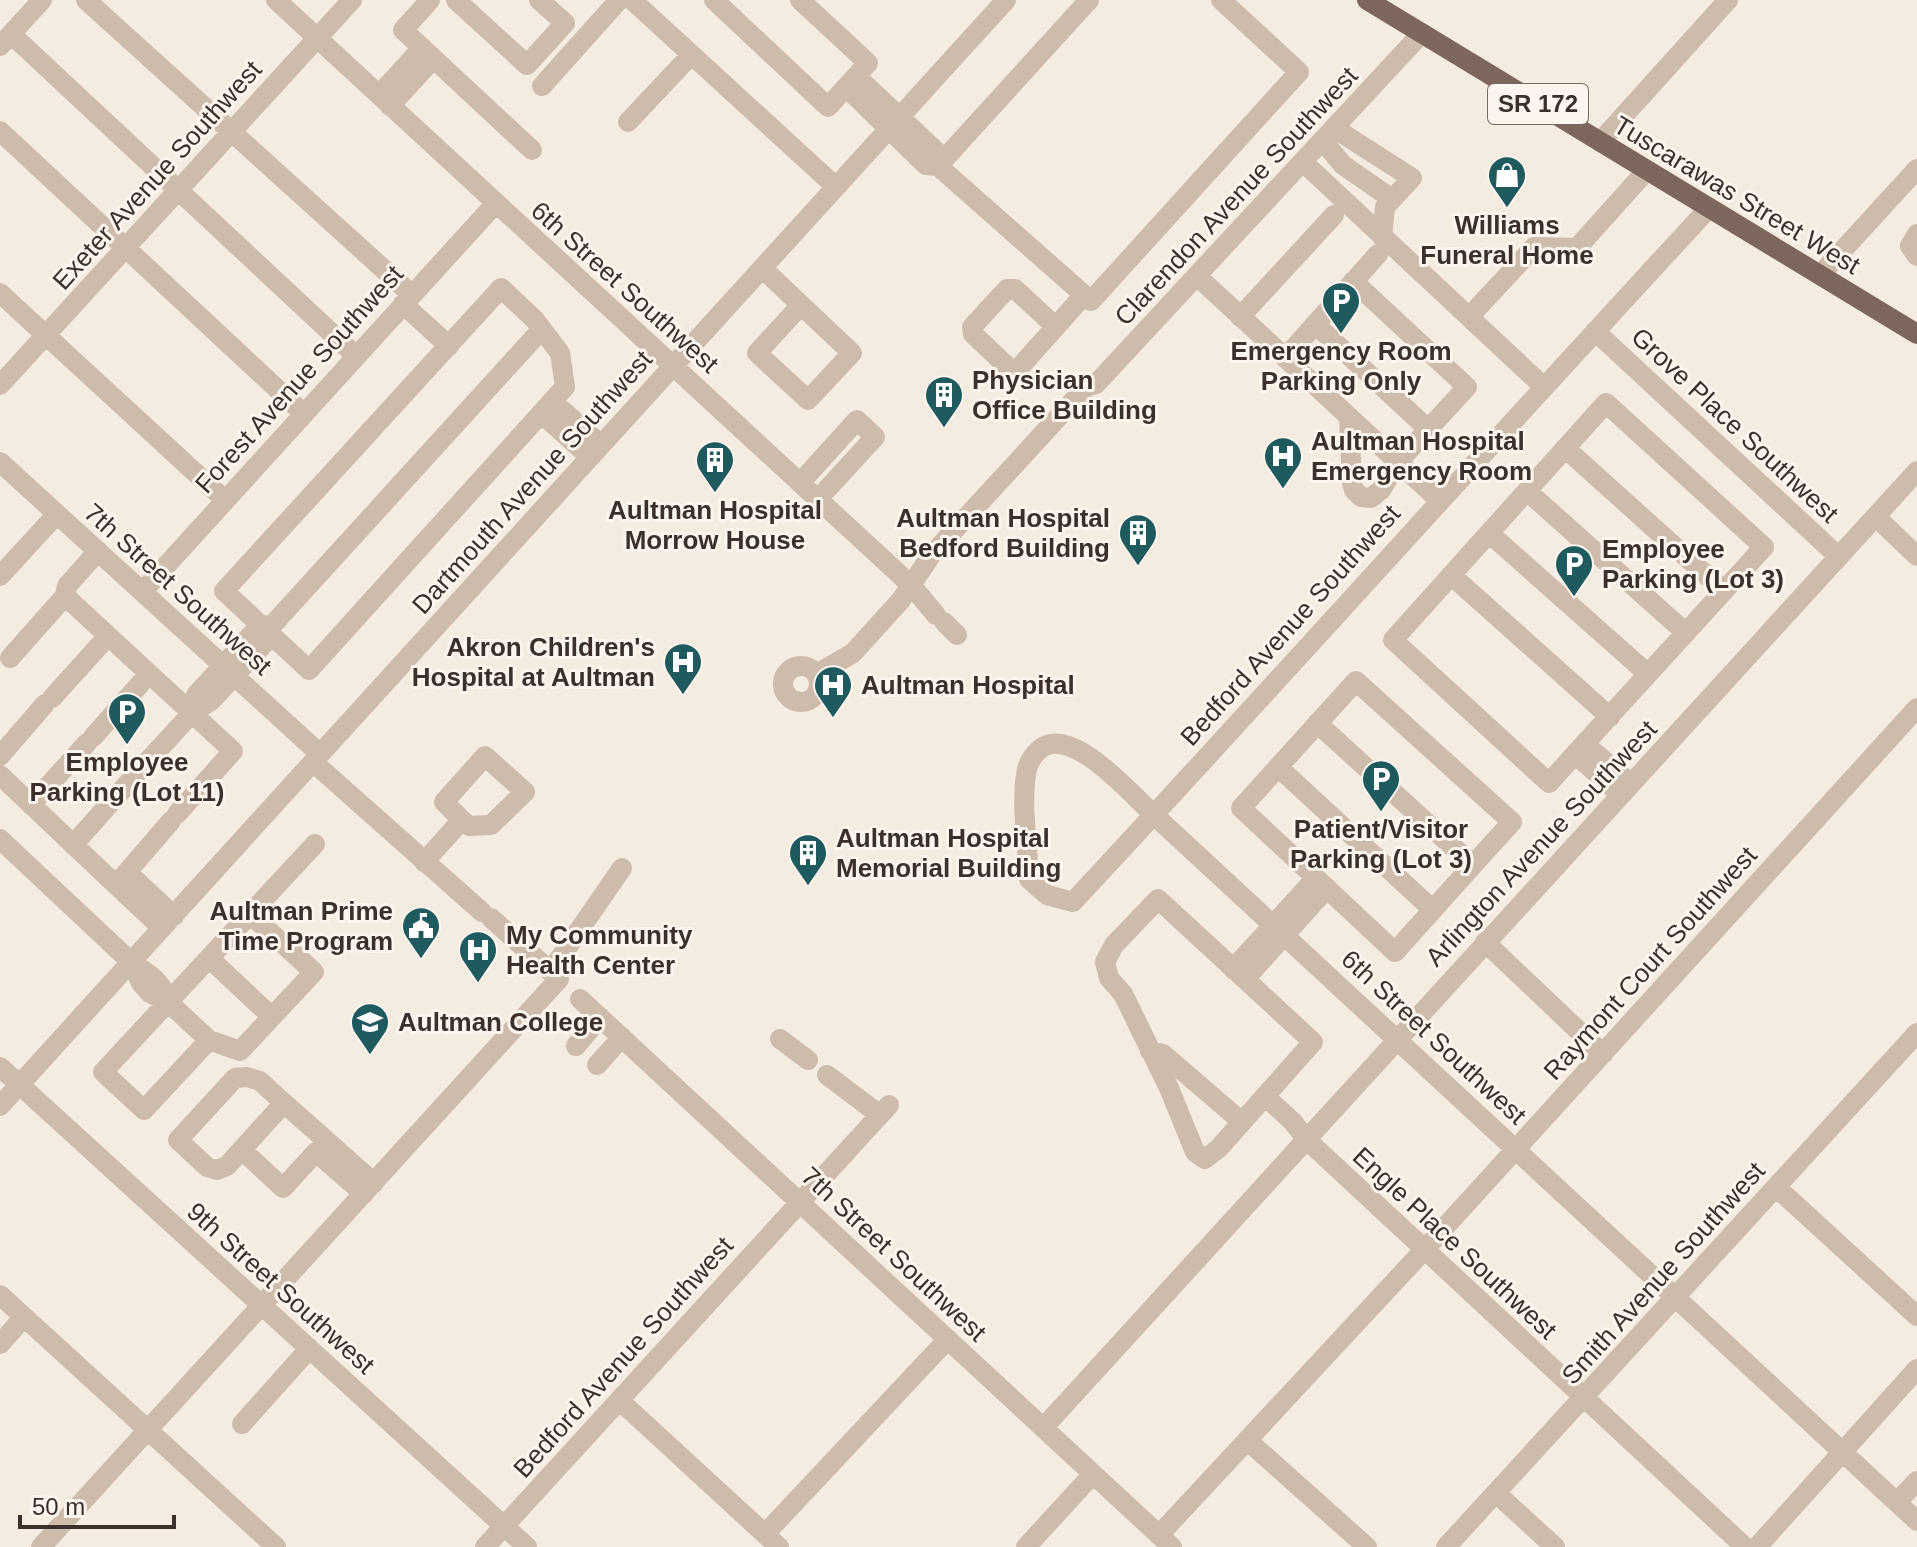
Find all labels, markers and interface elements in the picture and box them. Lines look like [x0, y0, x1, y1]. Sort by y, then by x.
street label: Exeter Avenue Southwest [46, 54, 268, 295]
street label: Clarendon Avenue Southwest [1108, 60, 1364, 331]
road number: SR 172 [1488, 84, 1588, 124]
street label: Tuscarawas Street West [1609, 110, 1866, 281]
shop icon: Williams Funeral Home [1486, 154, 1528, 209]
street label: 6th Street Southwest [525, 195, 725, 379]
place label: Williams Funeral Home [1420, 210, 1594, 270]
street label: Forest Avenue Southwest [189, 258, 410, 499]
parking icon: Emergency Room Parking Only [1320, 280, 1362, 335]
street label: Grove Place Southwest [1625, 321, 1845, 529]
place label: Emergency Room Parking Only [1230, 336, 1452, 396]
street label: Dartmouth Avenue Southwest [406, 344, 659, 620]
place label: Physician Office Building [972, 365, 1157, 425]
building icon: Physician Office Building [923, 374, 965, 429]
place label: Aultman Hospital Emergency Room [1311, 426, 1532, 486]
hospital icon: Aultman Hospital Emergency Room [1262, 435, 1304, 490]
building icon: Aultman Hospital Morrow House [694, 439, 736, 494]
place label: Aultman Hospital Morrow House [608, 495, 822, 555]
street label: 7th Street Southwest [78, 497, 278, 681]
street label: Bedford Avenue Southwest [1174, 498, 1406, 751]
place label: Aultman Hospital Bedford Building [896, 503, 1110, 563]
building icon: Aultman Hospital Bedford Building [1117, 512, 1159, 567]
place label: Employee Parking (Lot 3) [1602, 534, 1784, 594]
parking icon: Employee Parking (Lot 3) [1553, 543, 1595, 598]
place label: Akron Children's Hospital at Aultman [412, 632, 655, 692]
hospital icon: Akron Children's Hospital at Aultman [662, 641, 704, 696]
hospital icon: Aultman Hospital [812, 664, 854, 719]
place label: Aultman Hospital [861, 670, 1075, 700]
parking icon: Employee Parking (Lot 11) [106, 691, 148, 746]
street label: Arlington Avenue Southwest [1419, 713, 1663, 972]
place label: Employee Parking (Lot 11) [29, 747, 225, 807]
parking icon: Patient/Visitor Parking (Lot 3) [1360, 758, 1402, 813]
place label: Patient/Visitor Parking (Lot 3) [1290, 814, 1472, 874]
place label: Aultman Hospital Memorial Building [836, 823, 1061, 883]
building icon: Aultman Hospital Memorial Building [787, 832, 829, 887]
street label: Raymont Court Southwest [1537, 840, 1763, 1086]
place label: Aultman Prime Time Program [210, 896, 393, 956]
public building icon: Aultman Prime Time Program [400, 905, 442, 960]
place label: My Community Health Center [506, 920, 693, 980]
hospital icon: My Community Health Center [457, 929, 499, 984]
street label: 6th Street Southwest [1336, 944, 1533, 1131]
school or university icon: Aultman College [349, 1001, 391, 1056]
place label: Aultman College [398, 1007, 603, 1037]
street label: Engle Place Southwest [1347, 1141, 1564, 1346]
street label: Smith Avenue Southwest [1555, 1155, 1771, 1390]
street label: 7th Street Southwest [796, 1161, 993, 1348]
street label: 9th Street Southwest [181, 1196, 381, 1380]
street label: Bedford Avenue Southwest [507, 1230, 739, 1483]
scale bar [20, 1479, 174, 1529]
text: 50 m [32, 1493, 85, 1520]

